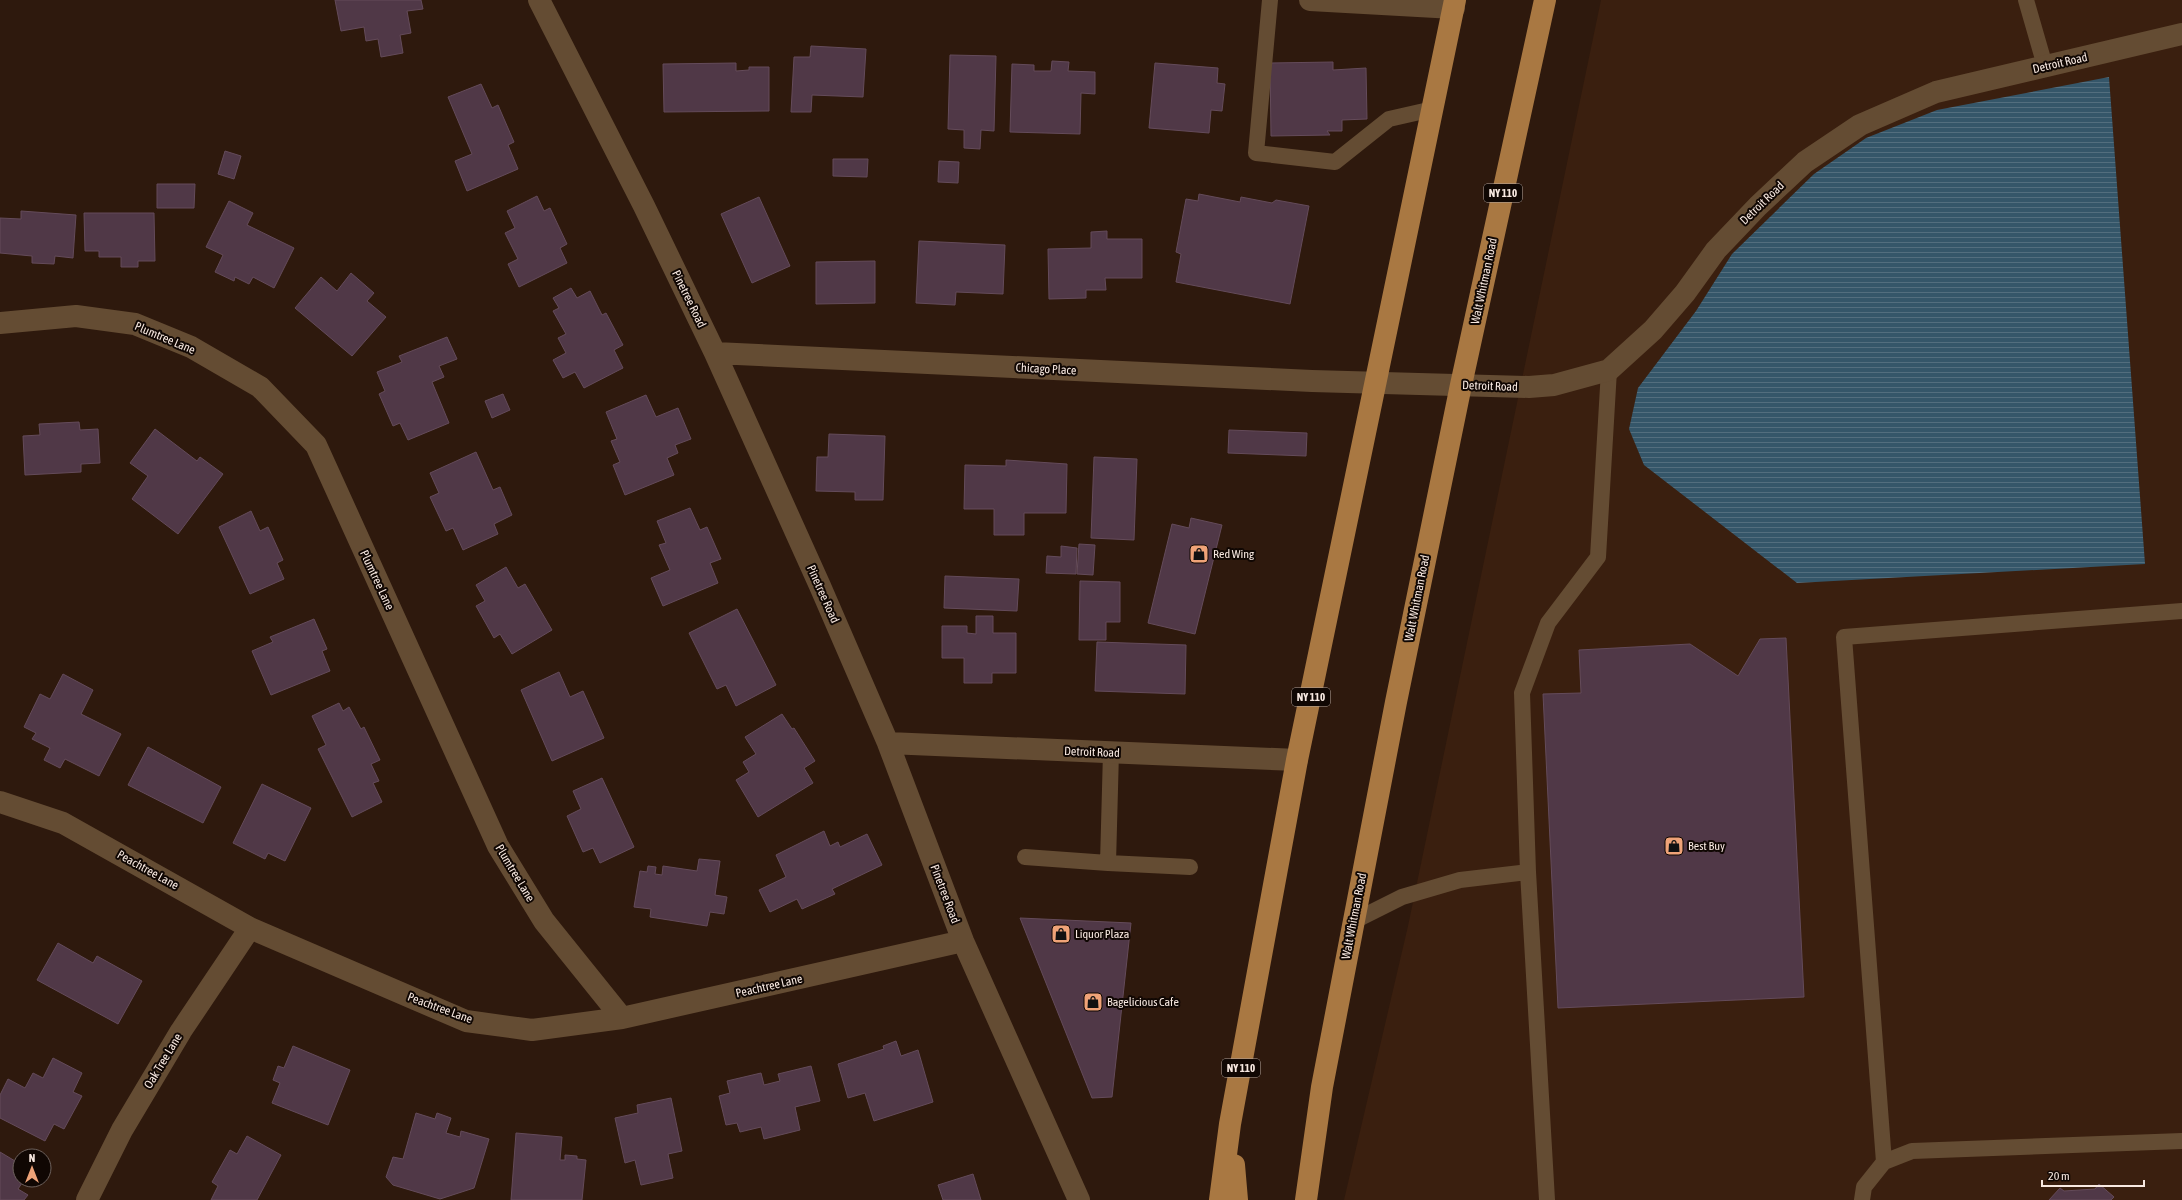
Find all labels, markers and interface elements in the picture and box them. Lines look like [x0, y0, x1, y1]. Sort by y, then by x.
street label: Detroit Road [2031, 50, 2089, 76]
street label: Detroit Road [1737, 179, 1787, 227]
road number: NY 110 [1484, 184, 1522, 202]
street label: Walt Whitman Road [1468, 237, 1500, 325]
street label: Pinetree Road [669, 268, 709, 330]
street label: Plumtree Lane [133, 319, 197, 357]
street label: Chicago Place [1015, 360, 1077, 378]
street label: Detroit Road [1462, 378, 1518, 394]
shop icon: Red Wing [1188, 543, 1210, 565]
place label: Red Wing [1213, 547, 1255, 561]
street label: Plumtree Lane [357, 548, 397, 612]
street label: Walt Whitman Road [1402, 554, 1432, 642]
street label: Pinetree Road [804, 563, 842, 625]
road number: NY 110 [1292, 688, 1330, 706]
street label: Detroit Road [1064, 744, 1120, 760]
shop icon: Best Buy [1663, 835, 1685, 857]
place label: Best Buy [1688, 839, 1725, 853]
street label: Plumtree Lane [492, 842, 538, 904]
street label: Peachtree Lane [115, 847, 181, 893]
street label: Pinetree Road [927, 863, 963, 925]
street label: Walt Whitman Road [1339, 872, 1369, 960]
shop icon: Liquor Plaza [1050, 923, 1072, 945]
place label: Liquor Plaza [1075, 927, 1129, 941]
street label: Peachtree Lane [734, 972, 804, 1000]
street label: Peachtree Lane [406, 990, 474, 1026]
shop icon: Bagelicious Cafe [1082, 991, 1104, 1013]
place label: Bagelicious Cafe [1107, 995, 1179, 1009]
street label: Oak Tree Lane [141, 1031, 185, 1091]
road number: NY 110 [1222, 1059, 1260, 1077]
north arrow [12, 1148, 52, 1188]
text: N [29, 1152, 35, 1164]
scale bar [2042, 1162, 2144, 1188]
text: 20 m [2048, 1169, 2070, 1183]

